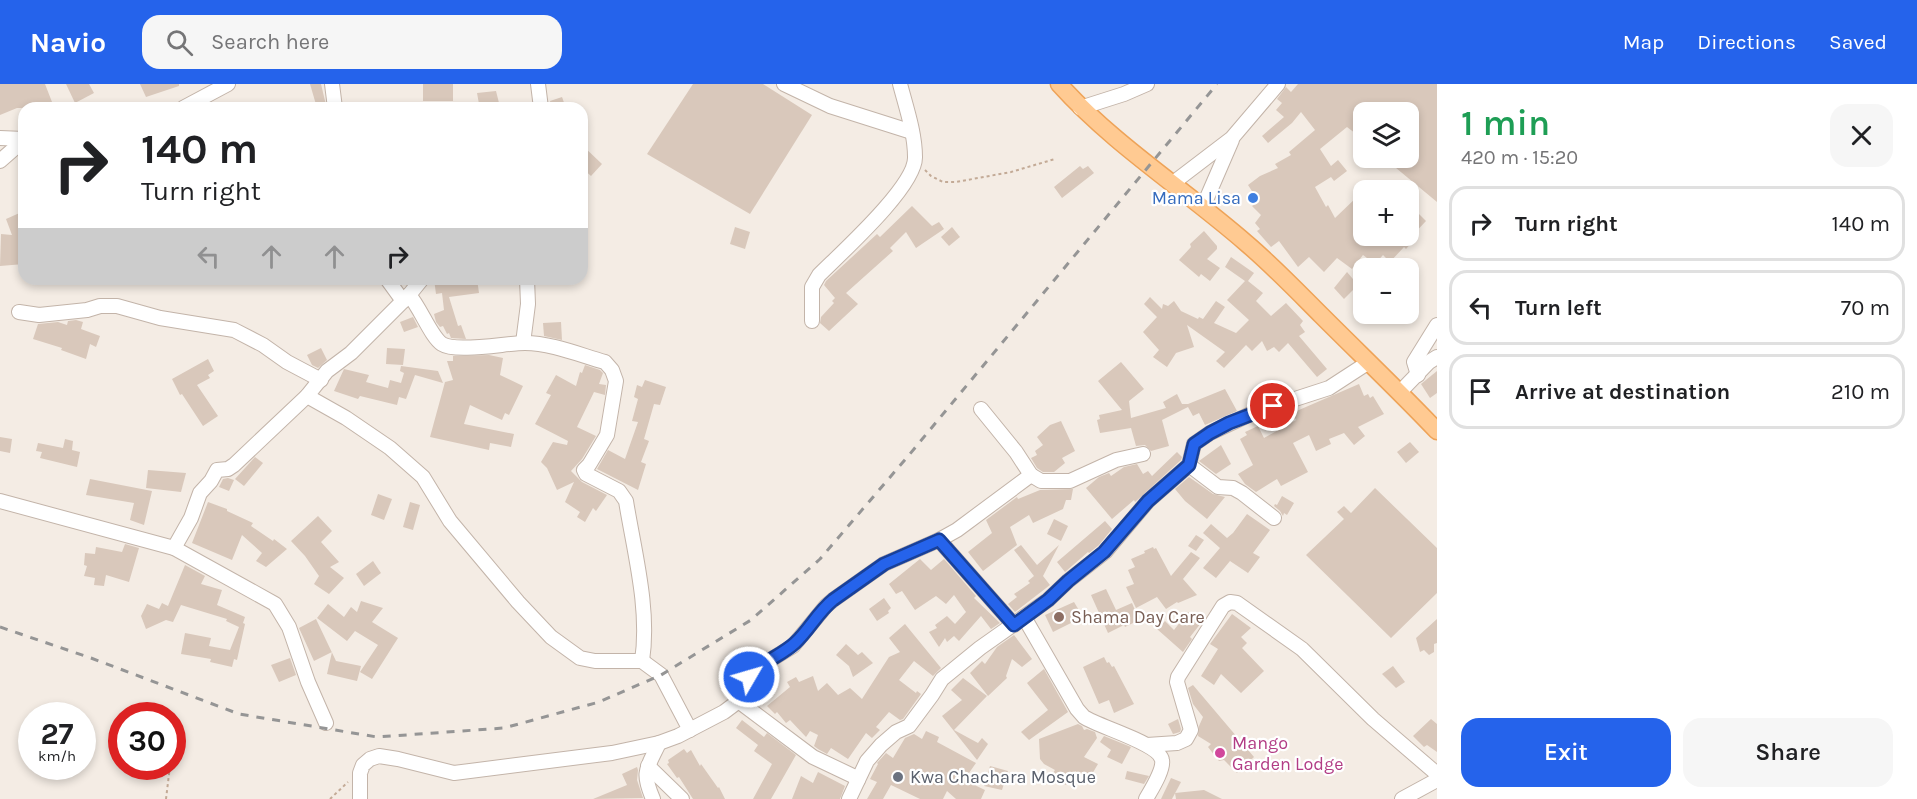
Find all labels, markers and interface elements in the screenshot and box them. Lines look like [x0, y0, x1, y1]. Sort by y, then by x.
search box [142, 15, 562, 69]
text: Navio [30, 26, 106, 59]
icon: search [163, 26, 196, 59]
text: Search here [211, 29, 329, 55]
text: Map [1623, 30, 1664, 54]
text: Directions [1697, 30, 1796, 54]
text: Saved [1829, 30, 1887, 54]
map controls [1353, 102, 1419, 324]
button: layers [1353, 102, 1419, 168]
text: 1 min [1461, 102, 1550, 144]
button: close [1830, 104, 1893, 167]
text: 140 m [141, 124, 258, 174]
icon: right [42, 126, 120, 204]
text: 420 m · 15:20 [1461, 146, 1578, 169]
text: Turn right [141, 175, 261, 207]
button: + [1353, 180, 1419, 246]
place label: Mama Lisa [1152, 187, 1241, 209]
marker: Mama Lisa [1246, 191, 1260, 205]
icon: right [1464, 207, 1497, 240]
text: Turn right [1515, 211, 1618, 237]
text: 140 m [1832, 211, 1890, 237]
icon: left [192, 240, 225, 273]
icon: ahead [255, 240, 288, 273]
icon: ahead [318, 240, 351, 273]
icon: right [381, 240, 414, 273]
button: − [1353, 258, 1419, 324]
icon: left [1464, 291, 1497, 324]
text: Turn left [1515, 295, 1602, 321]
text: 70 m [1841, 295, 1890, 321]
icon: arrive [1464, 375, 1497, 408]
text: Arrive at destination [1515, 379, 1730, 405]
text: 210 m [1831, 379, 1890, 405]
pin [1247, 380, 1298, 431]
icon: arrive [1256, 389, 1289, 422]
place label: Shama Day Care [1071, 606, 1205, 628]
marker: Shama Day Care [1052, 610, 1066, 624]
position arrow [717, 645, 781, 709]
speed limit sign: 30 [108, 702, 186, 780]
text: 27 [40, 716, 74, 752]
button: Exit [1461, 718, 1671, 787]
button: Share [1683, 718, 1893, 787]
place label: Mango Garden Lodge [1232, 732, 1343, 775]
marker: Mango Garden Lodge [1213, 746, 1227, 760]
text: km/h [38, 747, 76, 765]
place label: Kwa Chachara Mosque [910, 766, 1096, 788]
marker: Kwa Chachara Mosque [891, 770, 905, 784]

